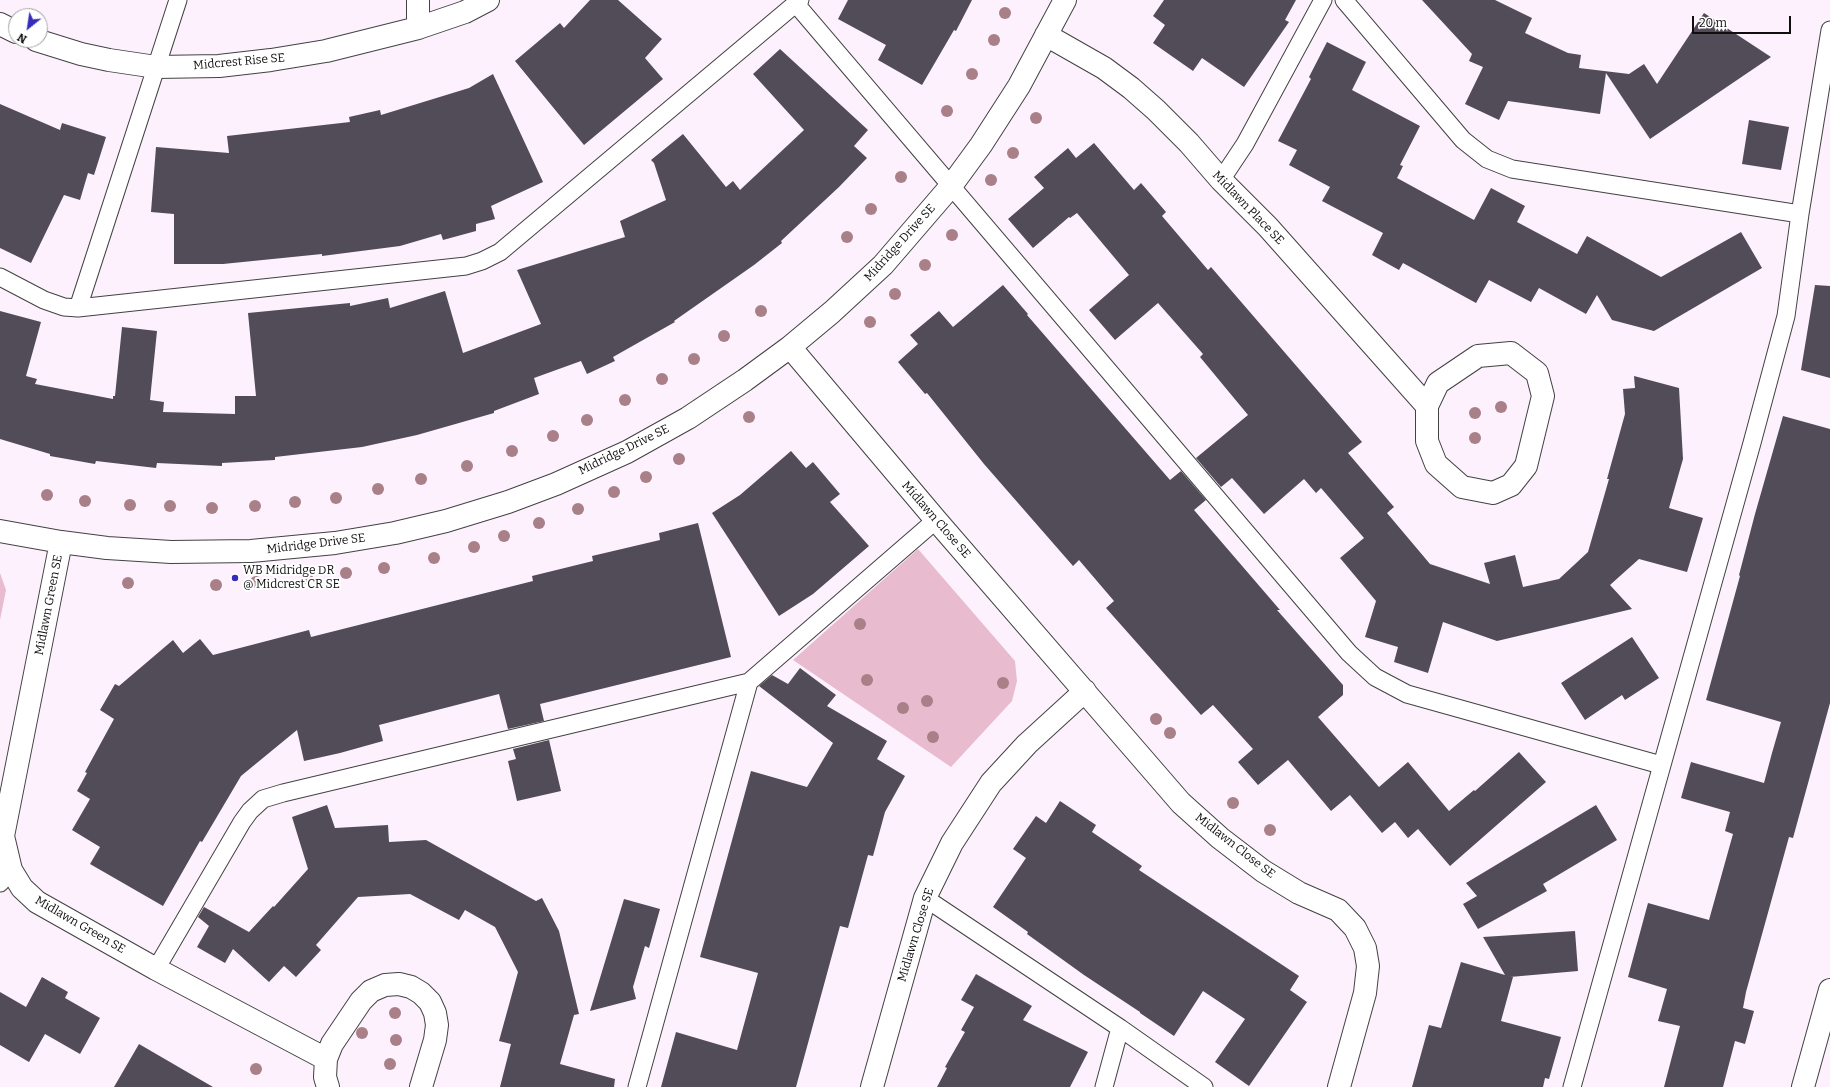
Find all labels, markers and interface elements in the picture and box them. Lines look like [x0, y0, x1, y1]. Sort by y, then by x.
north arrow [8, 8, 48, 48]
scale bar [1694, 8, 1793, 34]
text: 20 m [1699, 16, 1727, 30]
text: N [15, 30, 29, 46]
street label: Midcrest Rise SE [193, 51, 285, 73]
street label: Midlawn Place SE [1209, 168, 1287, 248]
street label: Midridge Drive SE [861, 201, 939, 285]
street label: Midridge Drive SE [576, 422, 672, 478]
street label: Midlawn Close SE [899, 479, 973, 561]
street label: Midridge Drive SE [266, 531, 366, 557]
street label: Midlawn Green SE [32, 554, 66, 656]
place label: WB Midridge DR @ Midcrest CR SE [243, 564, 340, 592]
marker: WB Midridge DR @ Midcrest CR SE [230, 573, 240, 583]
street label: Midlawn Close SE [1192, 810, 1278, 882]
street label: Midlawn Close SE [895, 886, 937, 984]
street label: Midlawn Green SE [32, 893, 128, 957]

